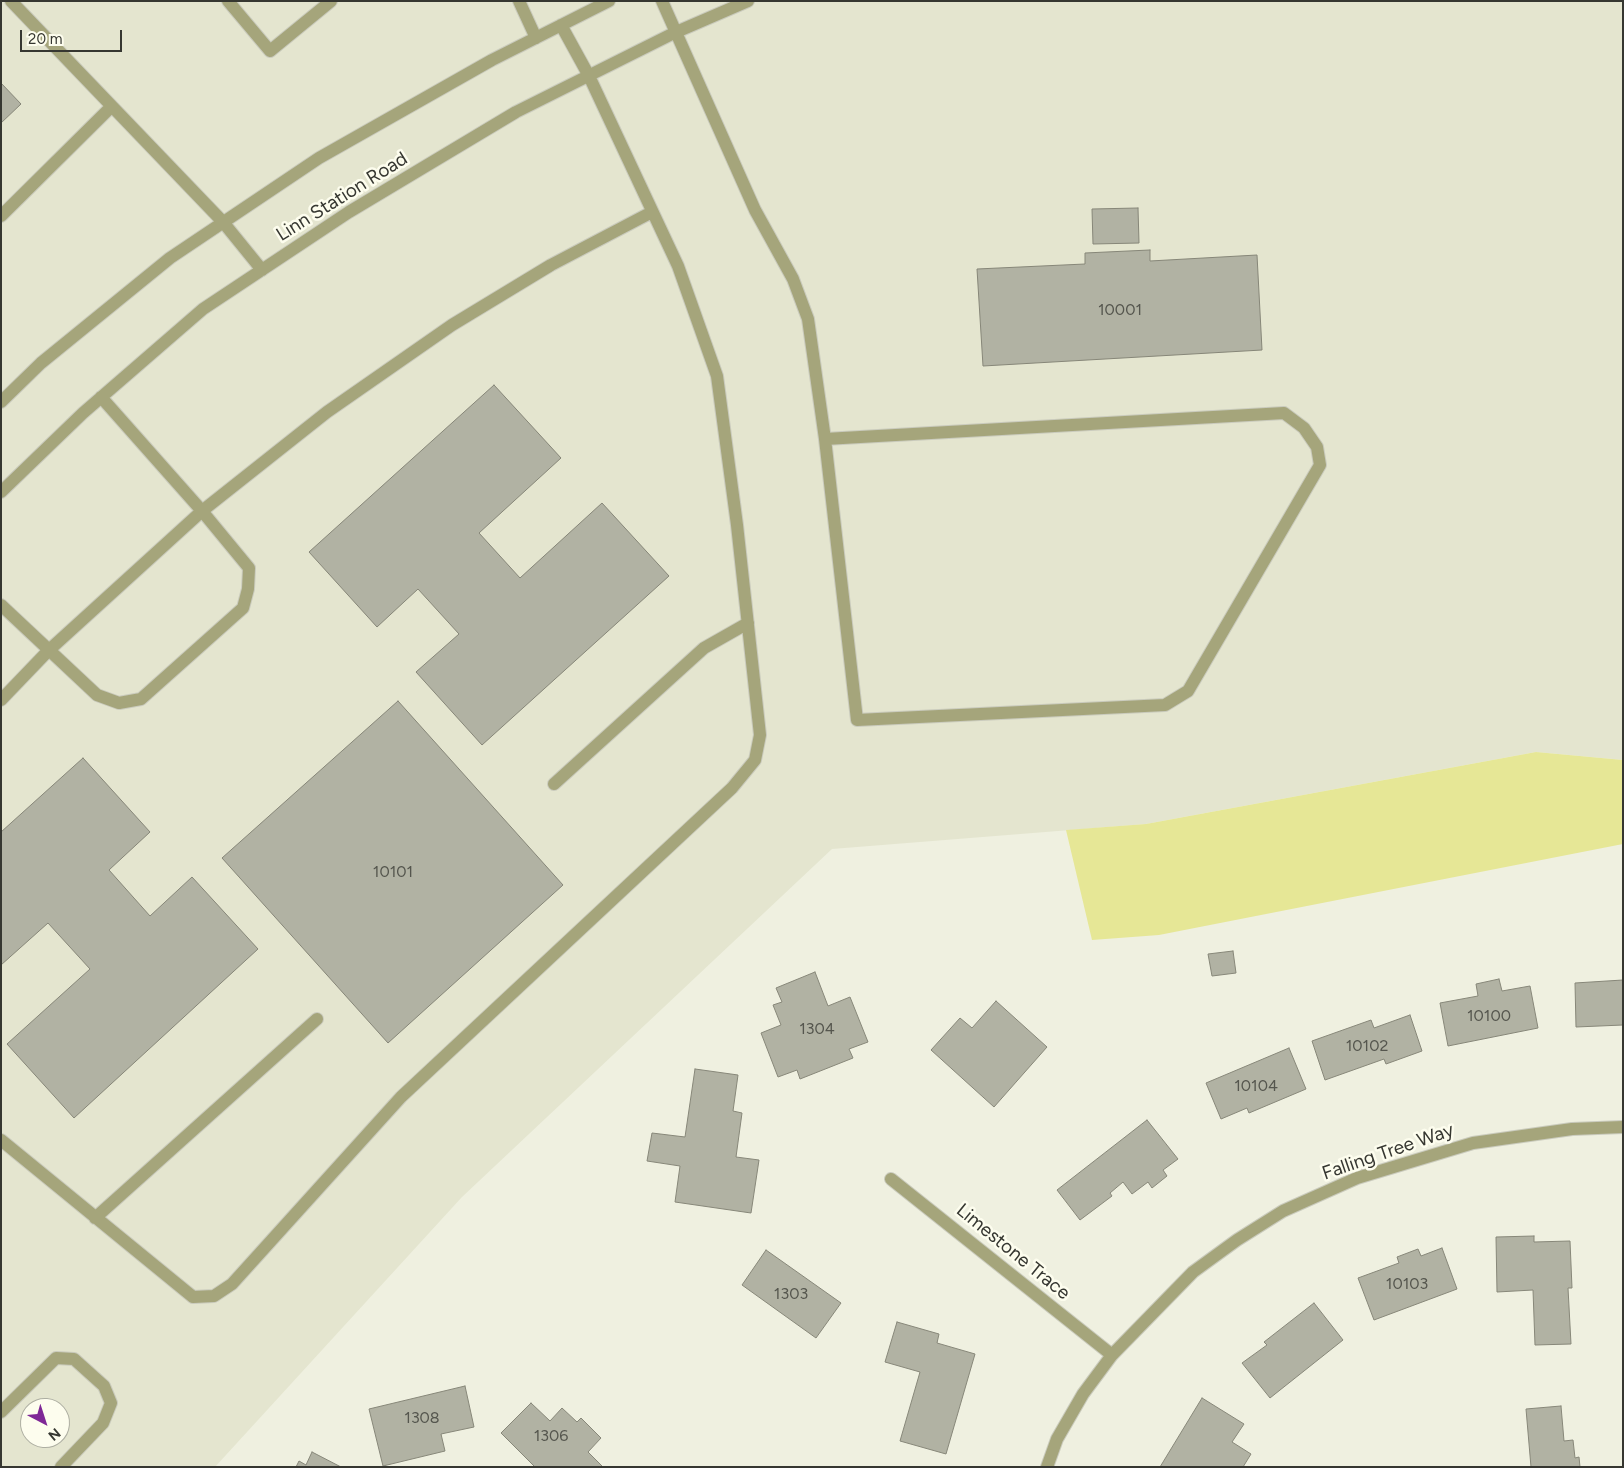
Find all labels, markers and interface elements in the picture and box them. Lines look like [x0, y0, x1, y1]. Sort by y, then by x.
scale bar [22, 20, 125, 52]
text: 20 m [28, 30, 62, 48]
street label: Linn Station Road [272, 148, 412, 246]
house number: 10001 [1098, 300, 1142, 320]
house number: 10101 [373, 862, 413, 882]
house number: 10100 [1467, 1006, 1511, 1026]
house number: 1304 [799, 1019, 835, 1039]
house number: 10102 [1346, 1036, 1388, 1056]
house number: 10104 [1234, 1076, 1278, 1096]
street label: Falling Tree Way [1319, 1119, 1457, 1185]
street label: Limestone Trace [951, 1199, 1075, 1305]
house number: 10103 [1386, 1274, 1428, 1294]
house number: 1303 [774, 1284, 808, 1304]
north arrow [20, 1398, 70, 1448]
house number: 1308 [404, 1408, 440, 1428]
text: N [45, 1424, 64, 1444]
house number: 1306 [534, 1426, 568, 1446]

